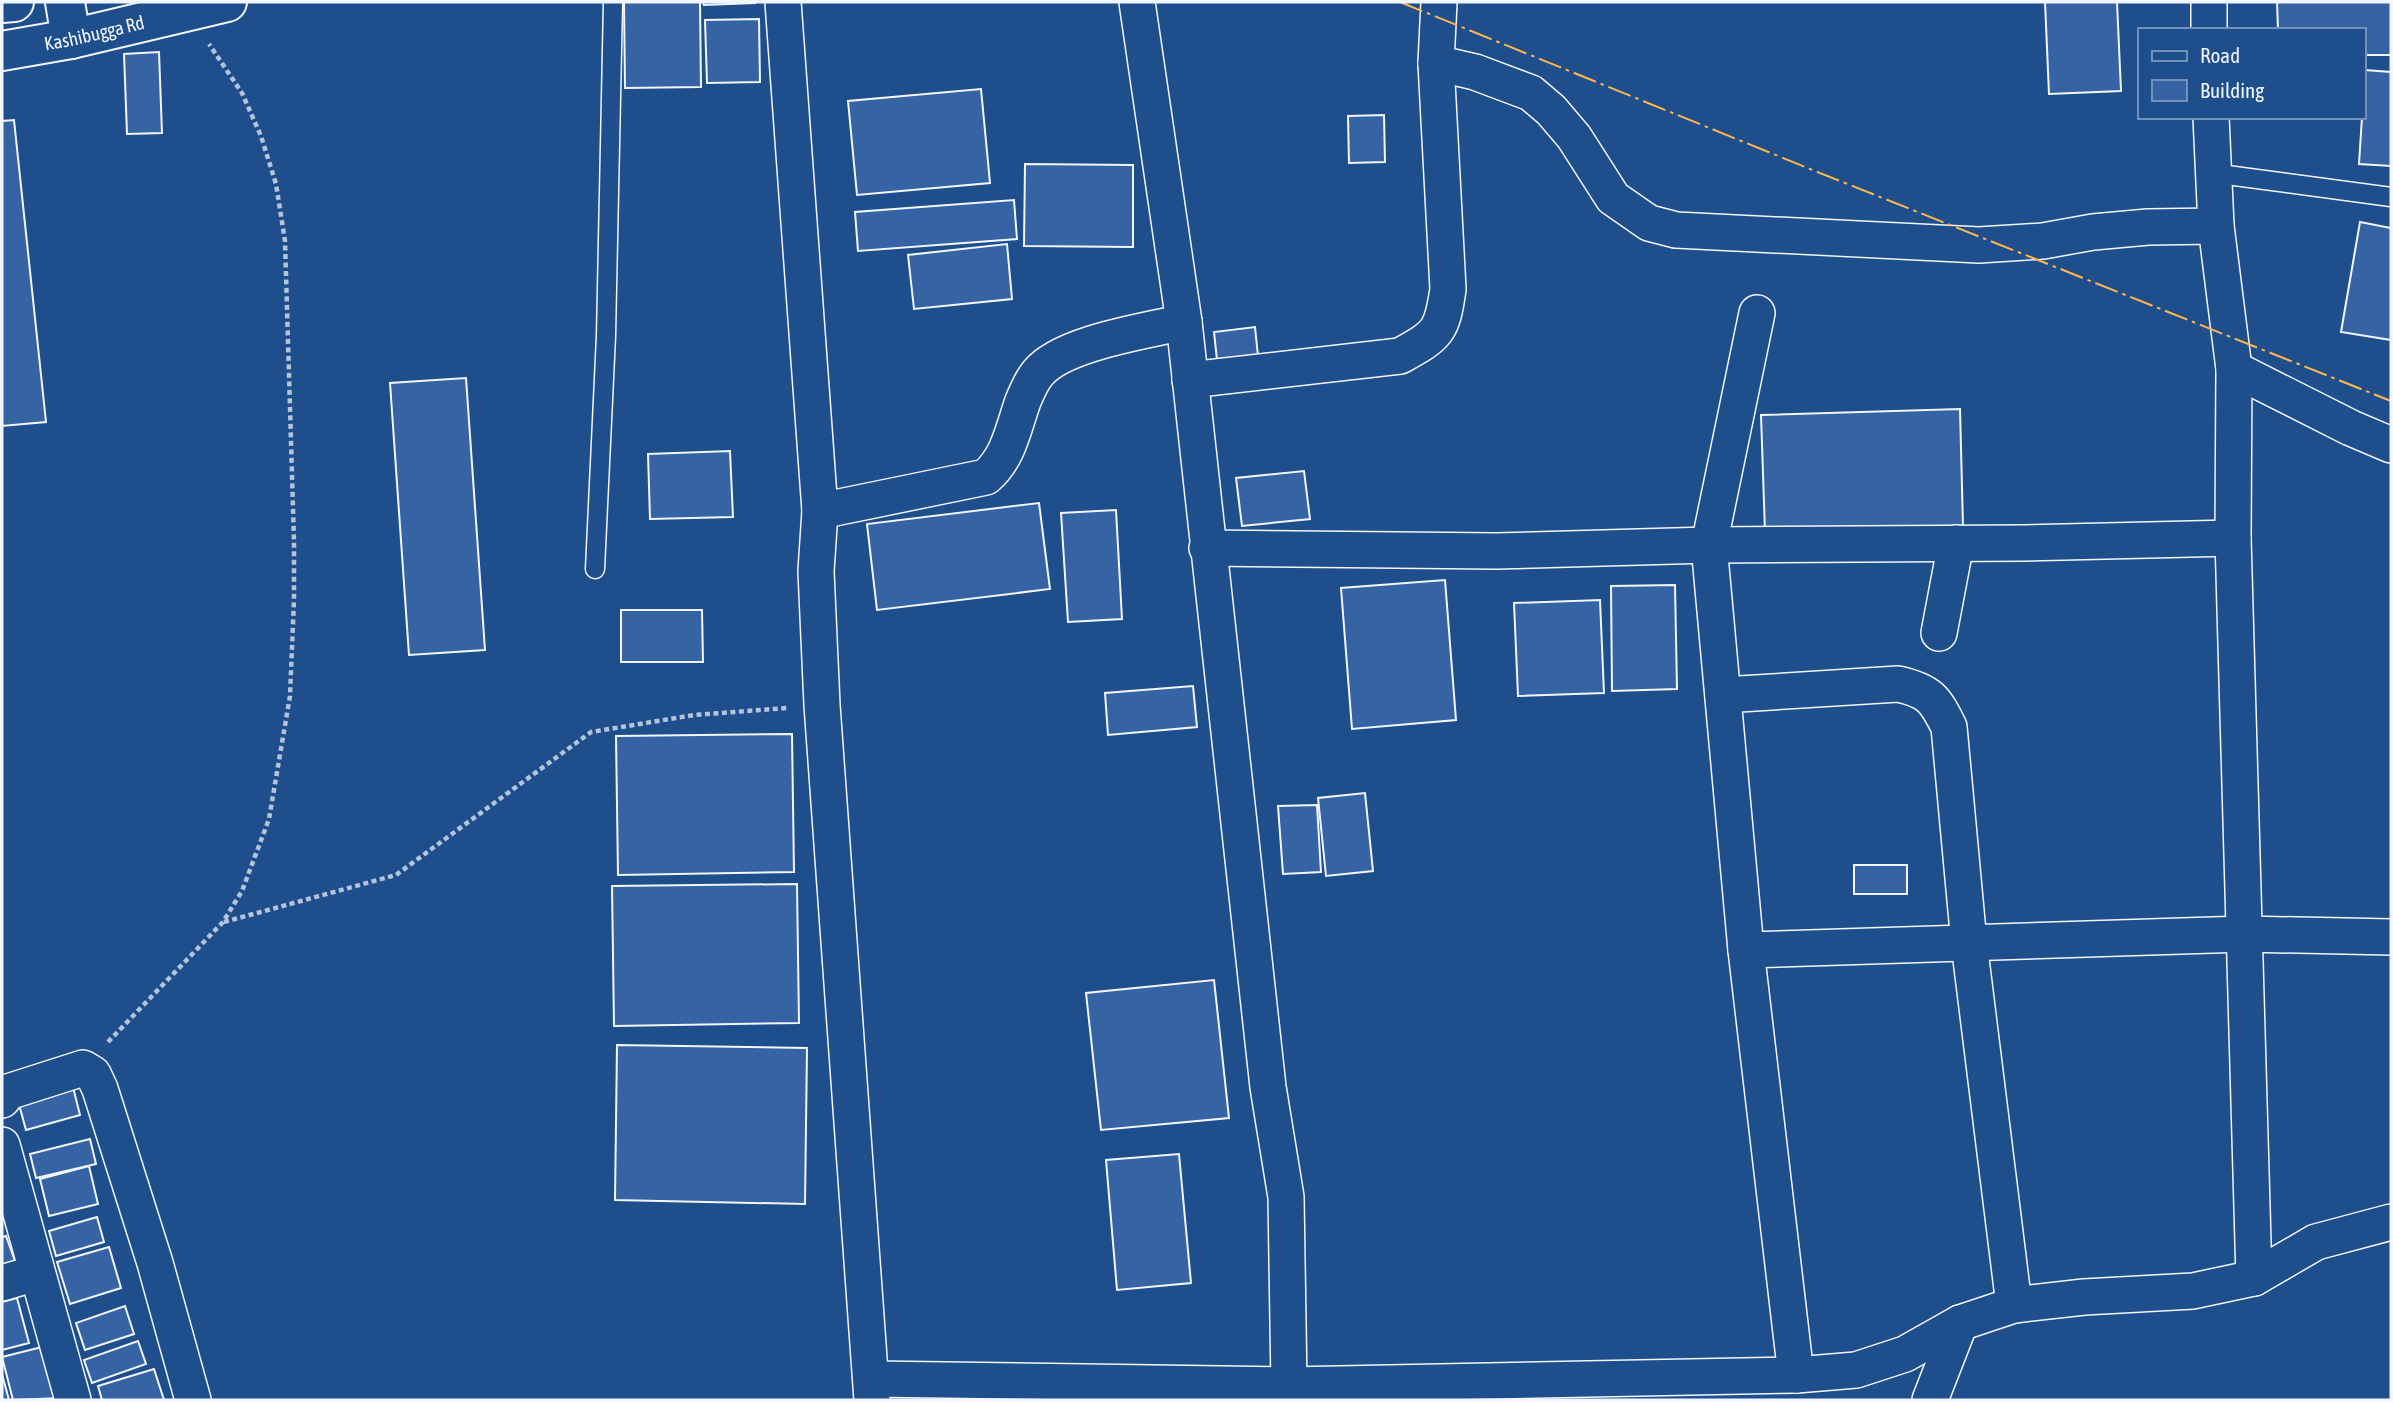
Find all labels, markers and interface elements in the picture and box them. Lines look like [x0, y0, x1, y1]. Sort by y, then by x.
street label: Kashibugga Rd [43, 11, 146, 54]
legend [2138, 28, 2365, 119]
text: Road [2200, 43, 2240, 67]
text: Building [2200, 78, 2264, 102]

